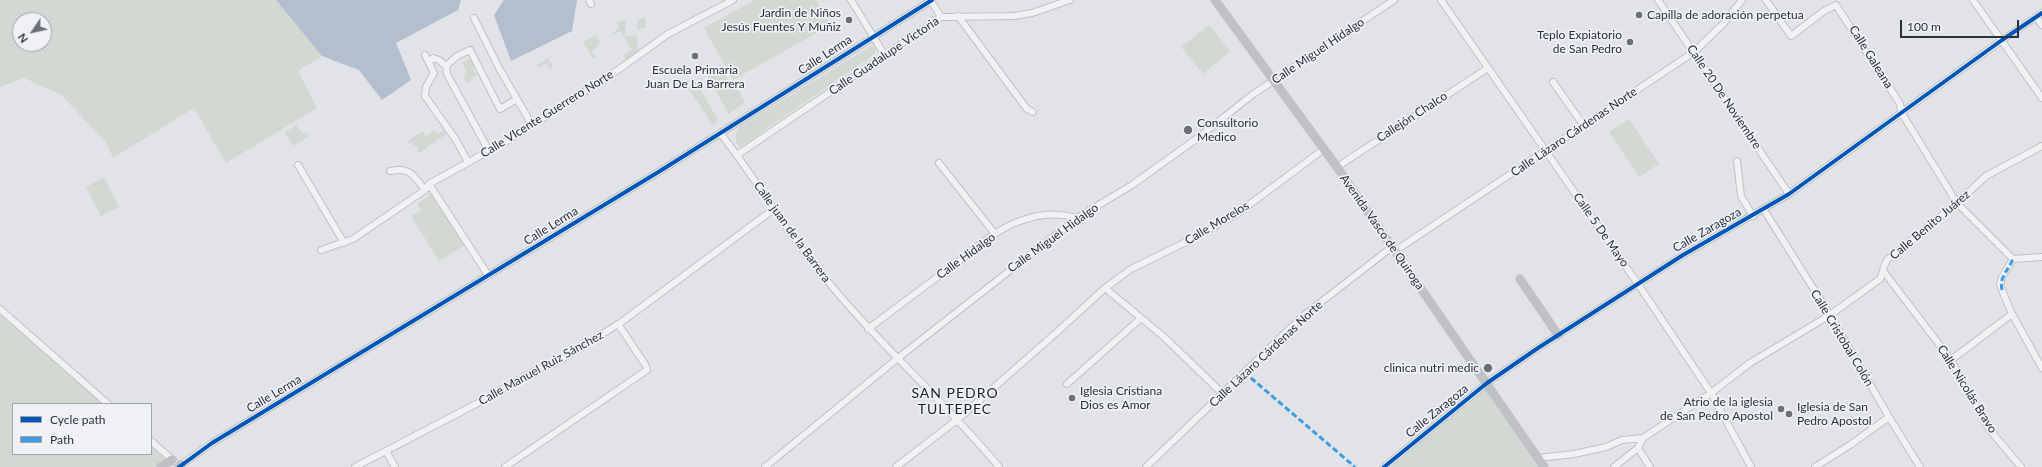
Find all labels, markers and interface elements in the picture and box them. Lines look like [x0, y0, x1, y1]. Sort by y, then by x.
place label: Jardin de Niños Jesús Fuentes Y Muñiz [722, 6, 841, 34]
place label: Capilla de adoración perpetua [1647, 8, 1804, 22]
marker: Capilla de adoración perpetua [1634, 10, 1644, 20]
north arrow [12, 12, 52, 52]
scale bar [1902, 12, 2021, 38]
street label: Calle Guadalupe Victoria [826, 14, 942, 98]
marker: Jardin de Niños Jesús Fuentes Y Muñiz [844, 15, 854, 25]
street label: Calle Miguel Hidalgo [1269, 15, 1367, 87]
text: 100 m [1907, 19, 1941, 34]
street label: Calle Galeana [1846, 23, 1896, 91]
place label: Teplo Expiatorio de San Pedro [1537, 28, 1622, 56]
text: N [15, 31, 30, 46]
street label: Calle Lerma [795, 32, 855, 78]
marker: Teplo Expiatorio de San Pedro [1625, 37, 1635, 47]
street label: Calle 20 De Noviembre [1684, 42, 1764, 152]
marker: Escuela Primaria Juan De La Barrera [690, 51, 700, 61]
place label: Escuela Primaria Juan De La Barrera [645, 63, 745, 91]
street label: Calle VIcente Guerrero Norte [478, 67, 616, 161]
street label: Calle Lázaro Cárdenas Norte [1508, 84, 1640, 180]
street label: Callejón Chalco [1374, 89, 1450, 145]
place label: Consultorio Medico [1197, 116, 1258, 144]
marker: Consultorio Medico [1182, 124, 1194, 136]
street label: Avenida Vasco de Quiroga [1337, 172, 1427, 292]
street label: Calle juan de la Barrera [751, 179, 833, 285]
street label: Calle Benito Juárez [1887, 187, 1973, 263]
street label: Calle 5 De Mayo [1570, 190, 1632, 270]
street label: Calle Morelos [1182, 198, 1252, 248]
street label: Calle Miguel Hidalgo [1005, 200, 1101, 276]
street label: Calle Lerma [521, 204, 581, 248]
street label: Calle Zaragoza [1670, 205, 1744, 255]
street label: Calle Hidalgo [934, 230, 998, 282]
street label: Calle Cristobal Colón [1807, 287, 1877, 389]
street label: Calle Lázaro Cárdenas Norte [1206, 298, 1326, 410]
street label: Calle Manuel Ruiz Sánchez [476, 328, 606, 408]
street label: Calle Nicolás Bravo [1934, 342, 2000, 436]
place label: clinica nutri medic [1384, 361, 1479, 375]
marker: clinica nutri medic [1482, 362, 1494, 374]
street label: Calle Lerma [244, 372, 304, 416]
street label: Calle Zaragoza [1403, 381, 1471, 441]
place label: Iglesia Cristiana Dios es Amor [1080, 384, 1162, 412]
district label: SAN PEDRO TULTEPEC [911, 385, 999, 418]
marker: Iglesia Cristiana Dios es Amor [1067, 393, 1077, 403]
place label: Atrio de la iglesia de San Pedro Apostol [1660, 395, 1773, 423]
place label: Iglesia de San Pedro Apostol [1797, 400, 1872, 428]
legend [12, 403, 152, 455]
marker: Atrio de la iglesia de San Pedro Apostol [1776, 404, 1786, 414]
marker: Iglesia de San Pedro Apostol [1784, 409, 1794, 419]
text: Cycle path [50, 412, 105, 427]
text: Path [50, 432, 74, 447]

